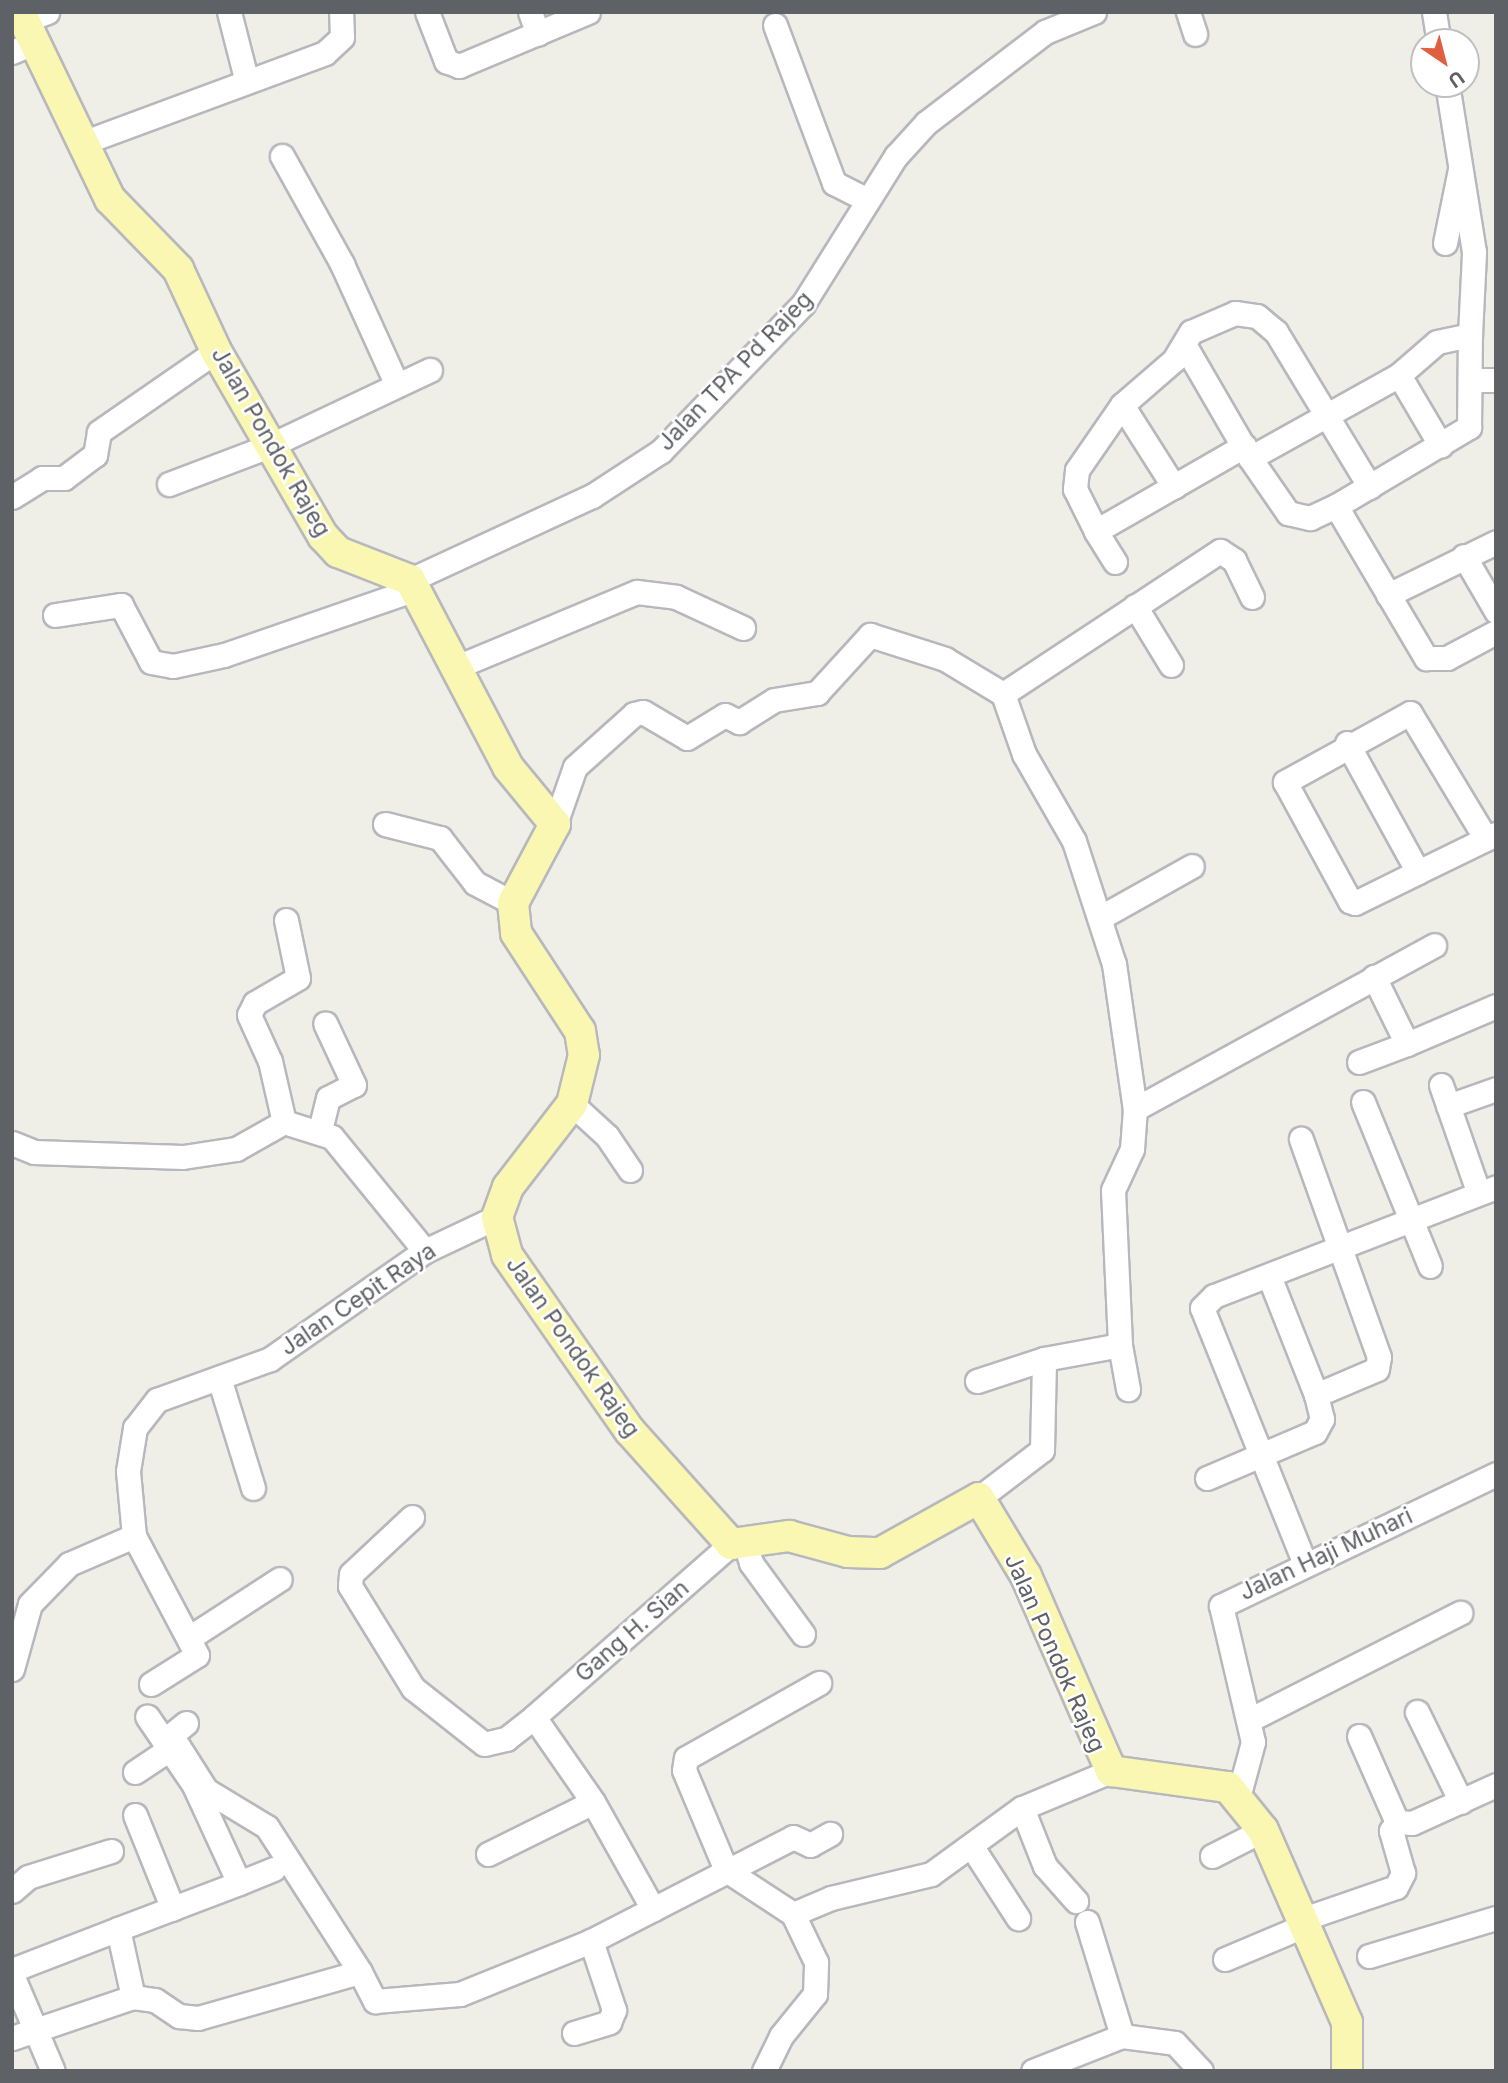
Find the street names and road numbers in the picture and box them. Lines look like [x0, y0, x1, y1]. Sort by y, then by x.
street label: Jalan TPA Pd Rajeg [652, 286, 818, 456]
street label: Jalan Pondok Rajeg [206, 342, 336, 542]
street label: Jalan Cepit Raya [275, 1237, 441, 1361]
street label: Jalan Pondok Rajeg [500, 1251, 646, 1443]
street label: Jalan Haji Muhari [1235, 1502, 1417, 1606]
street label: Jalan Pondok Rajeg [999, 1550, 1111, 1756]
street label: Gang H. Sian [570, 1574, 694, 1688]

